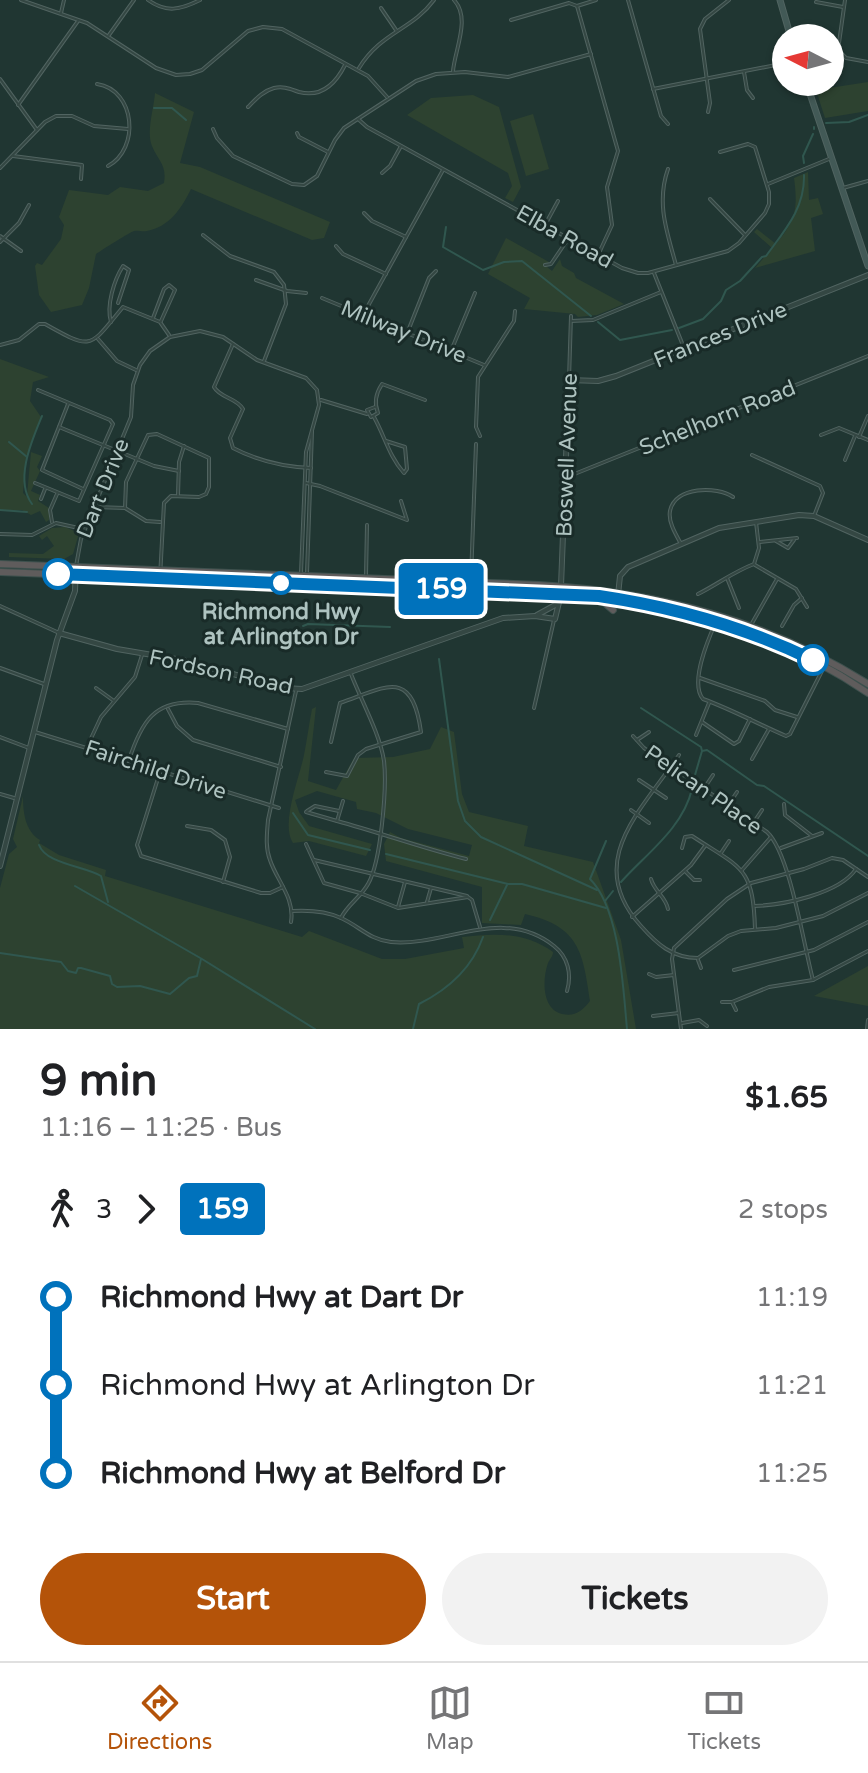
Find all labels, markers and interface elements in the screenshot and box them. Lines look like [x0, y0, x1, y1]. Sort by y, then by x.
north arrow [772, 24, 844, 96]
map controls [772, 24, 844, 96]
street label: Elba Road [512, 200, 618, 274]
street label: Milway Drive [337, 295, 470, 369]
street label: Frances Drive [650, 296, 791, 373]
street label: Boswell Avenue [551, 373, 583, 538]
street label: Schelhorn Road [635, 375, 799, 461]
street label: Dart Drive [71, 435, 135, 542]
unlabelled marker [43, 559, 73, 589]
line badge: 159 [395, 563, 487, 615]
marker: Richmond Hwy at Arlington Dr [270, 572, 292, 594]
text: 159 [415, 572, 467, 606]
place label: Richmond Hwy at Arlington Dr [202, 599, 360, 650]
street label: Fordson Road [147, 644, 295, 700]
unlabelled marker [798, 645, 828, 675]
street label: Fairchild Drive [82, 735, 230, 805]
street label: Pelican Place [640, 740, 767, 840]
text: 9 min [40, 1055, 157, 1108]
text: $1.65 [745, 1079, 828, 1116]
text: 11:16 – 11:25 · Bus [40, 1112, 282, 1143]
icon: walk [40, 1187, 84, 1231]
icon: forward [124, 1187, 168, 1231]
text: 159 [196, 1192, 249, 1226]
text: 3 [96, 1194, 112, 1225]
text: 2 stops [738, 1194, 828, 1225]
text: Richmond Hwy at Dart Dr [100, 1279, 463, 1316]
text: 11:19 [756, 1282, 828, 1313]
text: Richmond Hwy at Arlington Dr [100, 1367, 535, 1404]
text: 11:21 [756, 1370, 828, 1401]
text: Richmond Hwy at Belford Dr [100, 1455, 505, 1492]
text: 11:25 [756, 1458, 828, 1489]
button: Start [40, 1553, 426, 1645]
button: Tickets [442, 1553, 828, 1645]
tab: Directions [107, 1681, 212, 1755]
tab: Map [426, 1681, 474, 1755]
tab: Tickets [687, 1681, 761, 1755]

